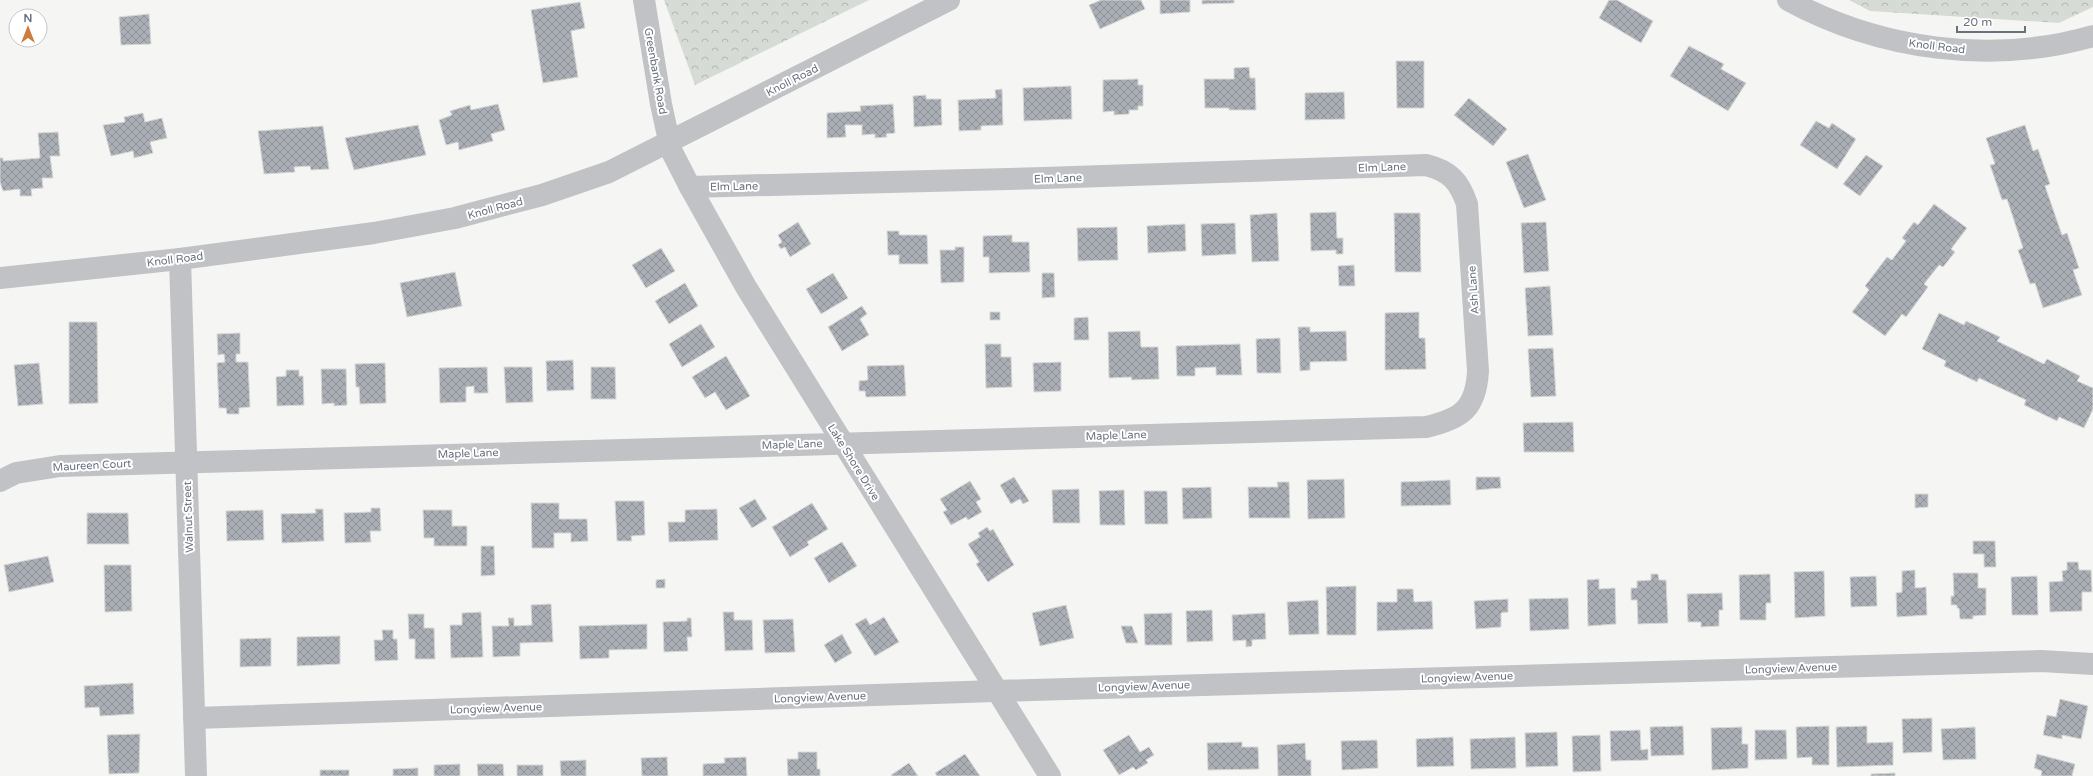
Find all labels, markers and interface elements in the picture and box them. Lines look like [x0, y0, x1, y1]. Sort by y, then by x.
north arrow [8, 8, 48, 48]
scale bar [1957, 8, 2025, 34]
text: N [24, 12, 32, 25]
text: 20 m [1963, 15, 1992, 29]
street label: Greenbank Road [641, 27, 670, 116]
street label: Knoll Road [1908, 37, 1966, 56]
street label: Knoll Road [764, 62, 821, 99]
street label: Elm Lane [1358, 160, 1406, 175]
street label: Elm Lane [1034, 171, 1082, 186]
street label: Elm Lane [710, 180, 758, 193]
street label: Knoll Road [466, 195, 524, 222]
street label: Knoll Road [146, 250, 204, 269]
street label: Ash Lane [1465, 265, 1482, 315]
street label: Lake Shore Drive [825, 422, 882, 503]
street label: Maple Lane [1085, 428, 1147, 443]
street label: Maple Lane [761, 437, 823, 452]
street label: Maple Lane [437, 446, 499, 461]
street label: Maureen Court [52, 457, 132, 474]
street label: Walnut Street [181, 481, 196, 553]
street label: Longview Avenue [1745, 660, 1837, 677]
street label: Longview Avenue [1421, 669, 1513, 686]
street label: Longview Avenue [1098, 678, 1190, 695]
street label: Longview Avenue [774, 689, 866, 706]
street label: Longview Avenue [450, 700, 542, 717]

